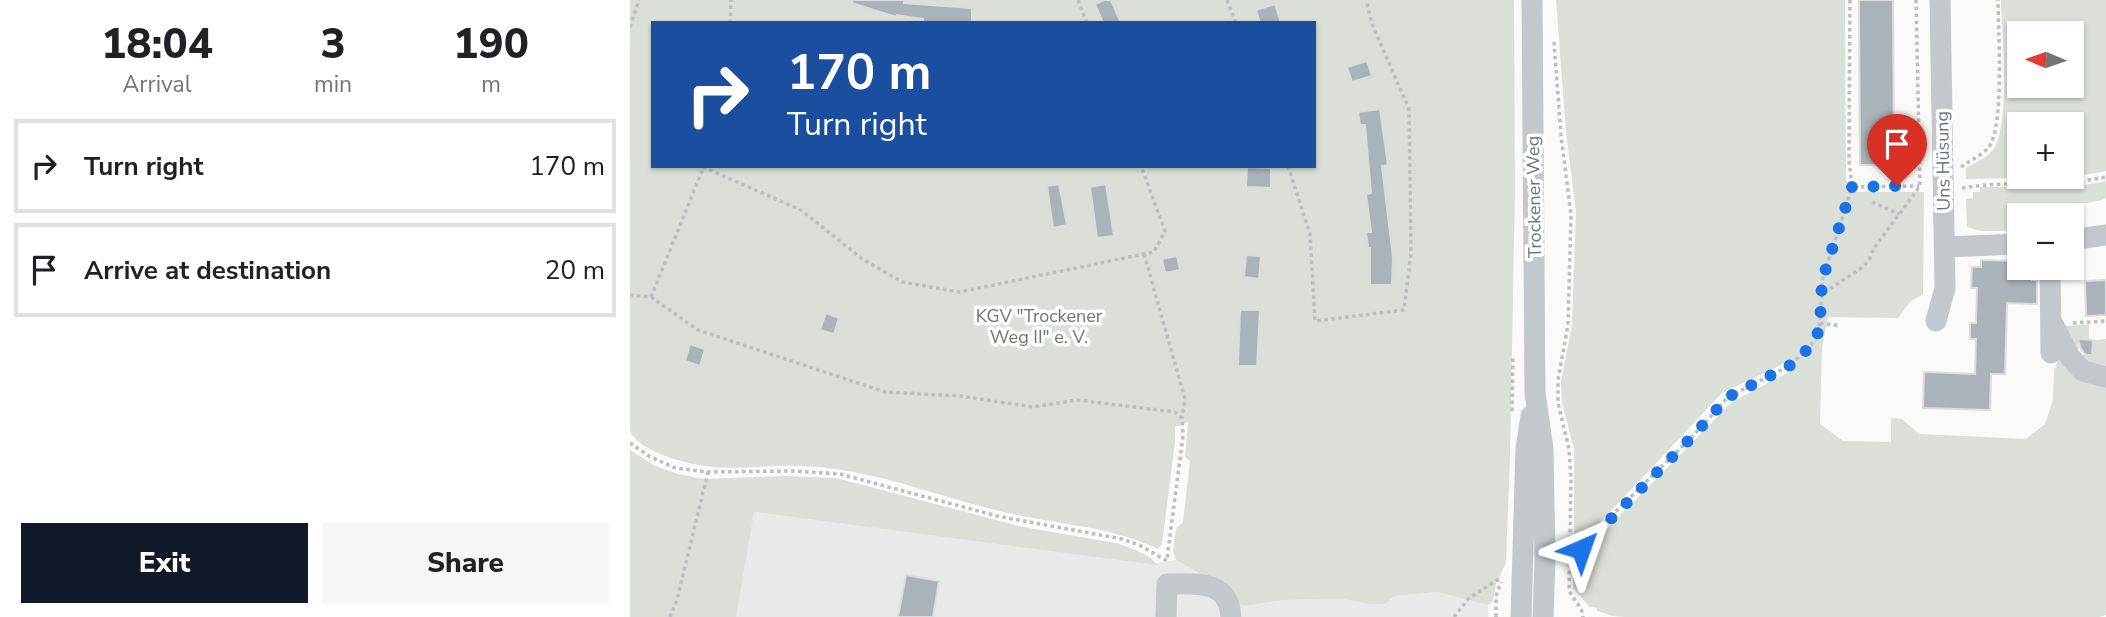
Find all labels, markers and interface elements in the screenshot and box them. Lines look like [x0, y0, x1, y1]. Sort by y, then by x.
text: 18:04 [101, 16, 213, 73]
text: 3 [320, 16, 346, 73]
text: 190 [453, 16, 529, 73]
north arrow [2007, 21, 2084, 98]
map controls [2007, 21, 2084, 280]
text: 170 m [787, 39, 931, 106]
icon: right [672, 49, 763, 140]
text: Arrival [122, 69, 192, 100]
text: min [314, 69, 352, 100]
text: m [481, 69, 501, 100]
text: Turn right [787, 103, 927, 146]
street label: Uns Hüsung [1930, 111, 1956, 211]
button: + [2007, 112, 2084, 189]
pin [1867, 114, 1927, 186]
icon: arrive [1878, 125, 1916, 163]
street label: Trockener Weg [1521, 136, 1547, 258]
icon: right [25, 147, 63, 185]
text: Turn right [84, 149, 203, 184]
text: 170 m [529, 149, 605, 184]
button: − [2007, 203, 2084, 280]
icon: arrive [25, 251, 63, 289]
text: Arrive at destination [84, 253, 331, 288]
text: 20 m [545, 253, 605, 288]
park label: KGV "Trockener Weg II" e. V. [976, 304, 1103, 349]
position arrow [1544, 512, 1618, 586]
button: Exit [21, 523, 308, 603]
button: Share [322, 523, 609, 603]

